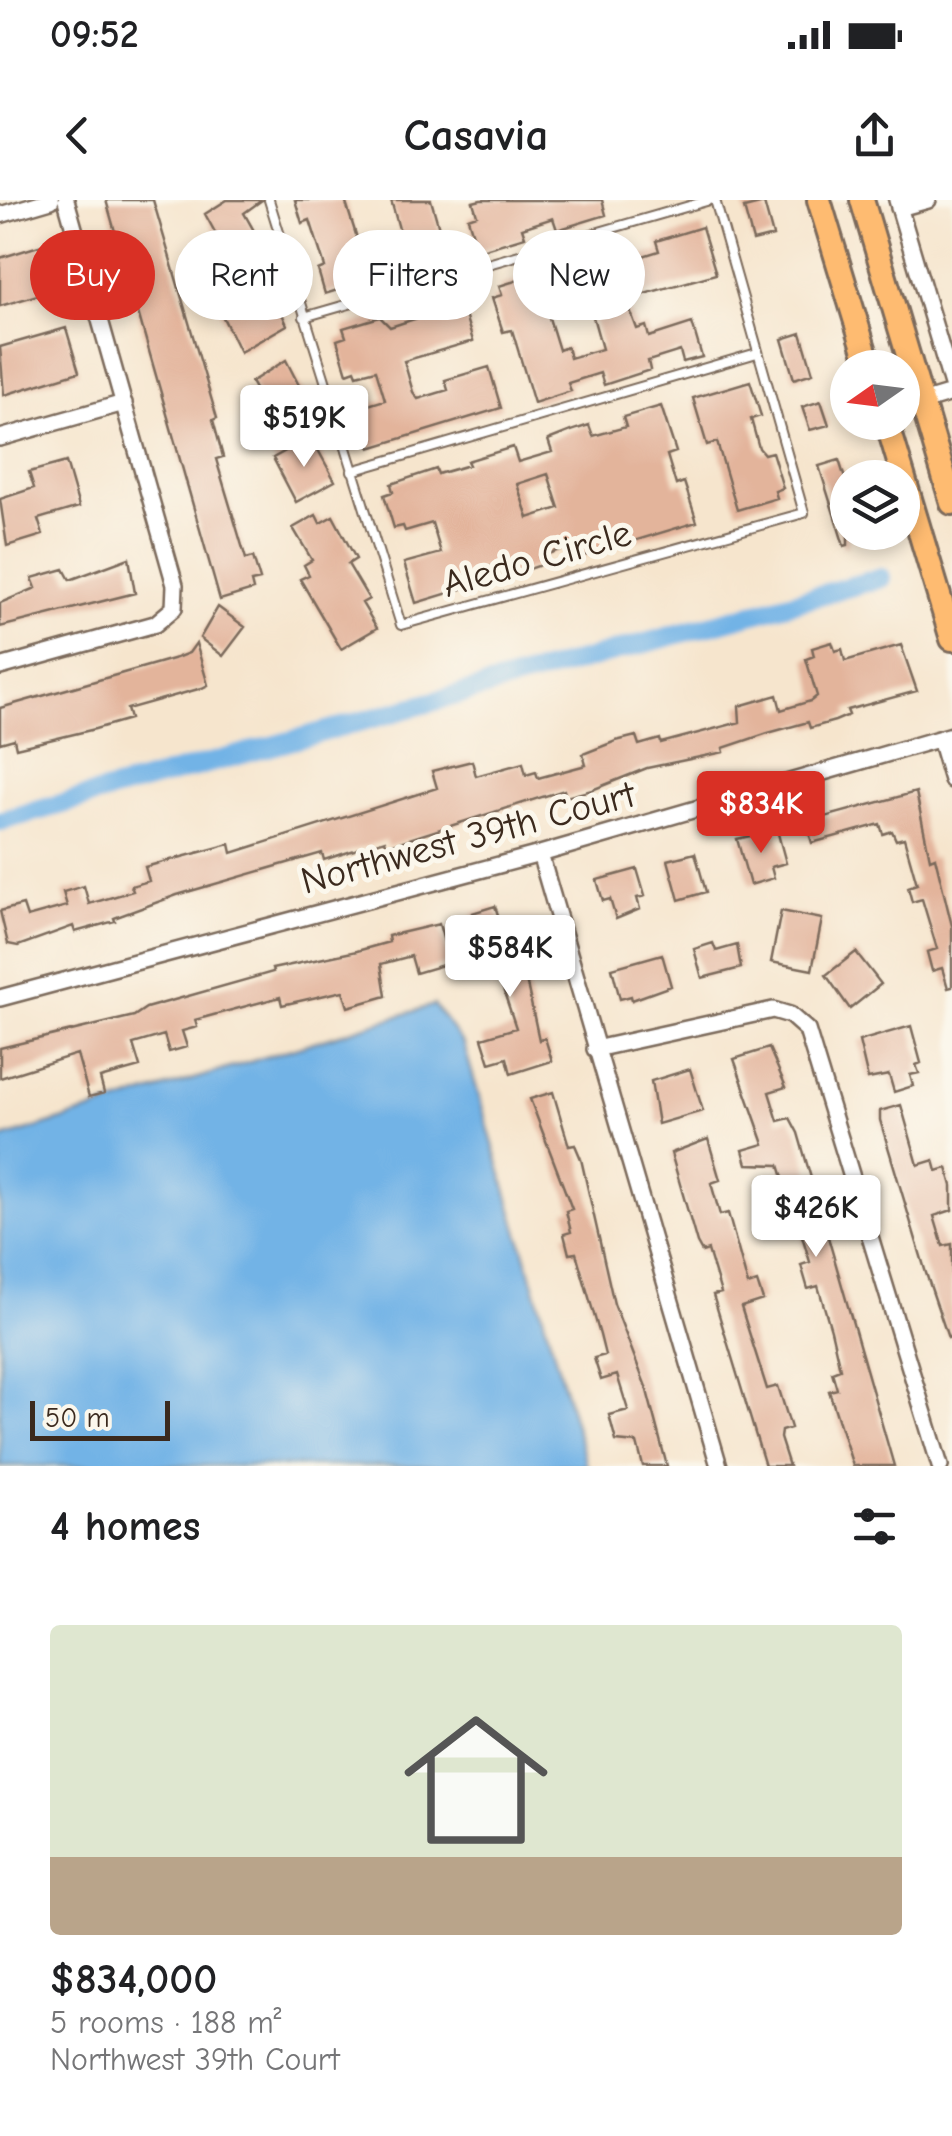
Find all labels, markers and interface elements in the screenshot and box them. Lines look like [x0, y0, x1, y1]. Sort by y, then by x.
text: 09:52 [50, 13, 139, 57]
icon: back [50, 108, 105, 163]
icon: share [847, 108, 902, 163]
text: Casavia [404, 109, 548, 161]
chip: Buy [30, 230, 155, 320]
chip: Rent [175, 230, 313, 320]
chip: Filters [333, 230, 493, 320]
chip: New [513, 230, 645, 320]
north arrow [830, 350, 920, 440]
map controls [830, 350, 920, 550]
pin: $519K [234, 385, 374, 470]
text: $519K [262, 399, 346, 436]
button: layers [830, 460, 920, 550]
street label: Aledo Circle [438, 511, 636, 607]
pin: $834K [691, 771, 831, 856]
street label: Northwest 39th Court [296, 772, 641, 904]
text: $834K [719, 785, 803, 822]
pin: $584K [440, 915, 580, 1000]
text: $584K [467, 929, 553, 966]
pin: $426K [746, 1175, 886, 1260]
text: $426K [774, 1189, 858, 1226]
scale bar [30, 1396, 170, 1440]
text: 50 m [45, 1402, 110, 1434]
icon: filters [847, 1499, 902, 1554]
text: 4 homes [50, 1502, 200, 1551]
icon: home [386, 1690, 566, 1870]
text: $834,000 [50, 1955, 217, 2004]
text: 5 rooms · 188 m² [50, 2004, 282, 2041]
text: Northwest 39th Court [50, 2041, 340, 2078]

